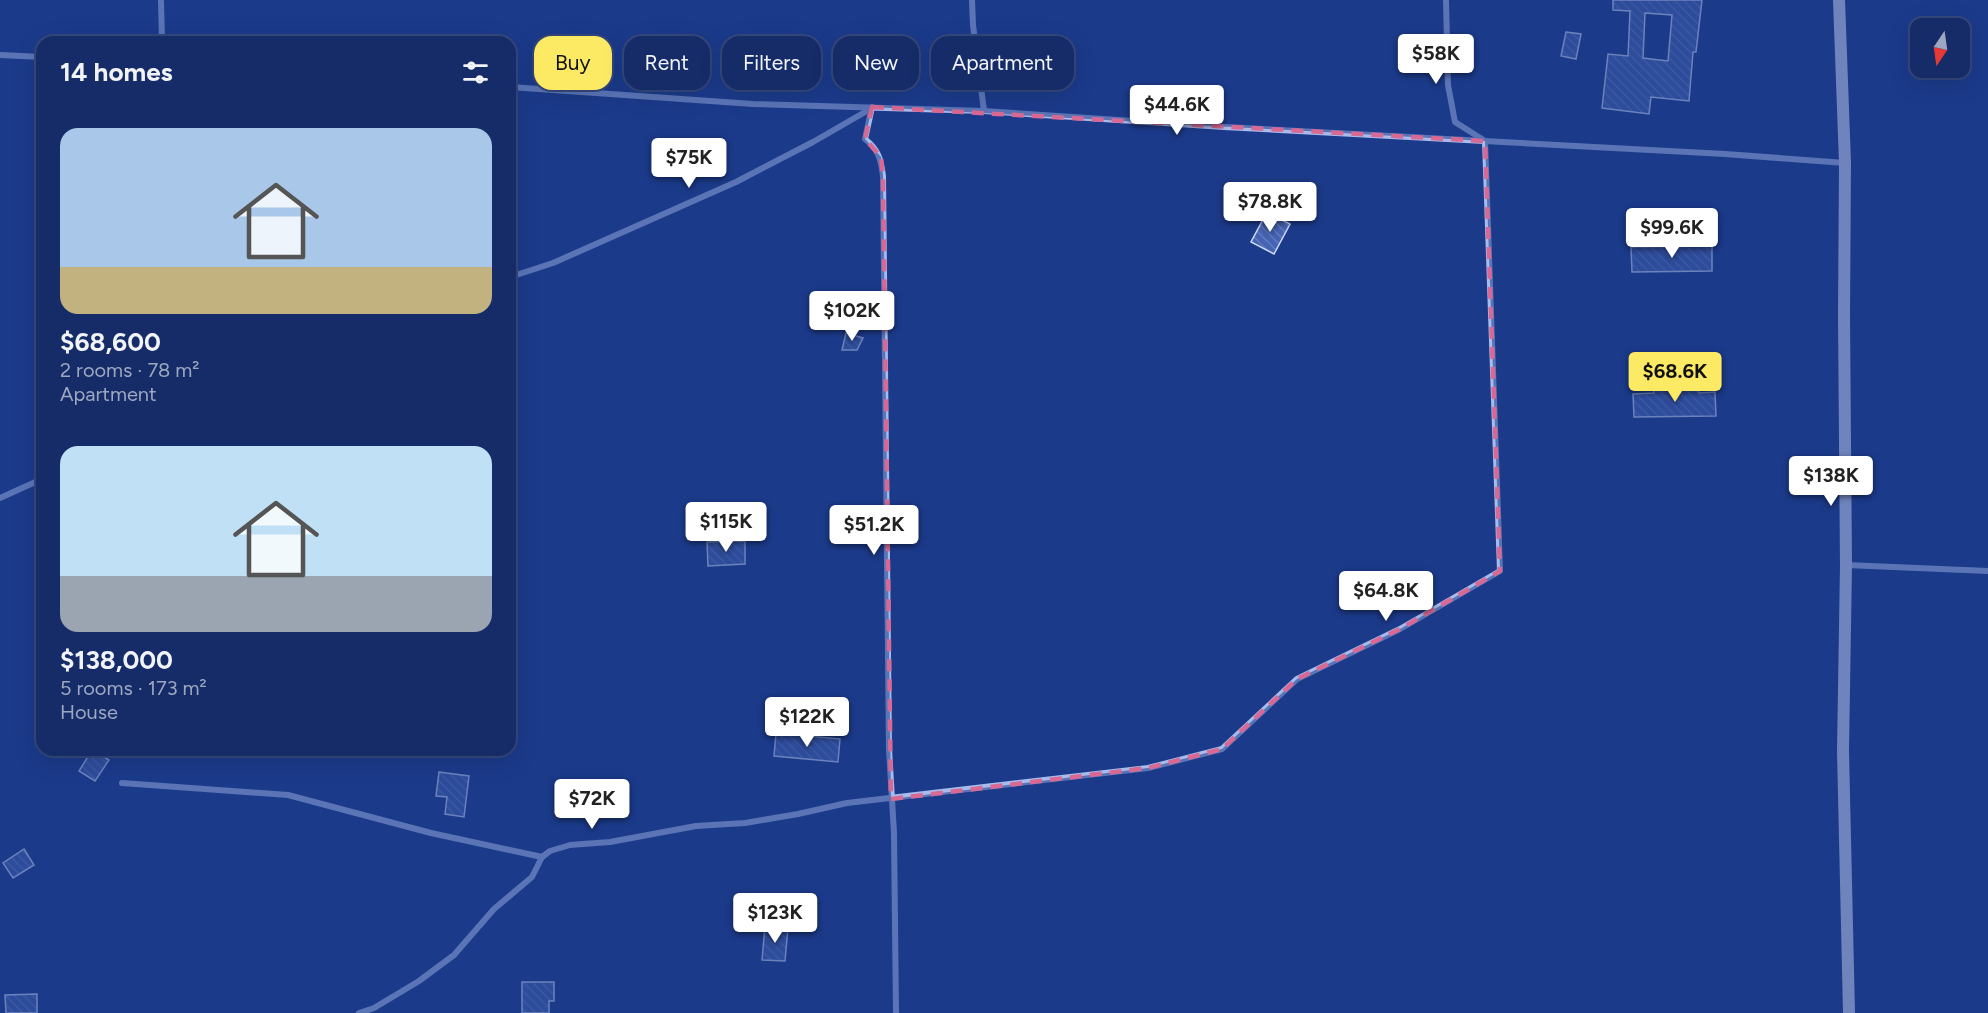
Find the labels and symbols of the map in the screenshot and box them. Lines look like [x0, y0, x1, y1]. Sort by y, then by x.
north arrow [1910, 18, 1970, 78]
pin: $58K [1400, 34, 1472, 85]
pin: $44.6K [1128, 85, 1226, 136]
pin: $75K [653, 138, 725, 189]
pin: $78.8K [1221, 182, 1319, 233]
pin: $99.6K [1623, 208, 1721, 259]
pin: $102K [810, 291, 894, 342]
pin: $68.6K [1626, 352, 1724, 403]
pin: $138K [1789, 456, 1873, 507]
pin: $115K [684, 502, 768, 553]
pin: $51.2K [825, 505, 923, 556]
pin: $64.8K [1337, 571, 1435, 622]
pin: $122K [765, 697, 849, 748]
pin: $72K [556, 779, 628, 830]
pin: $123K [733, 893, 817, 944]

